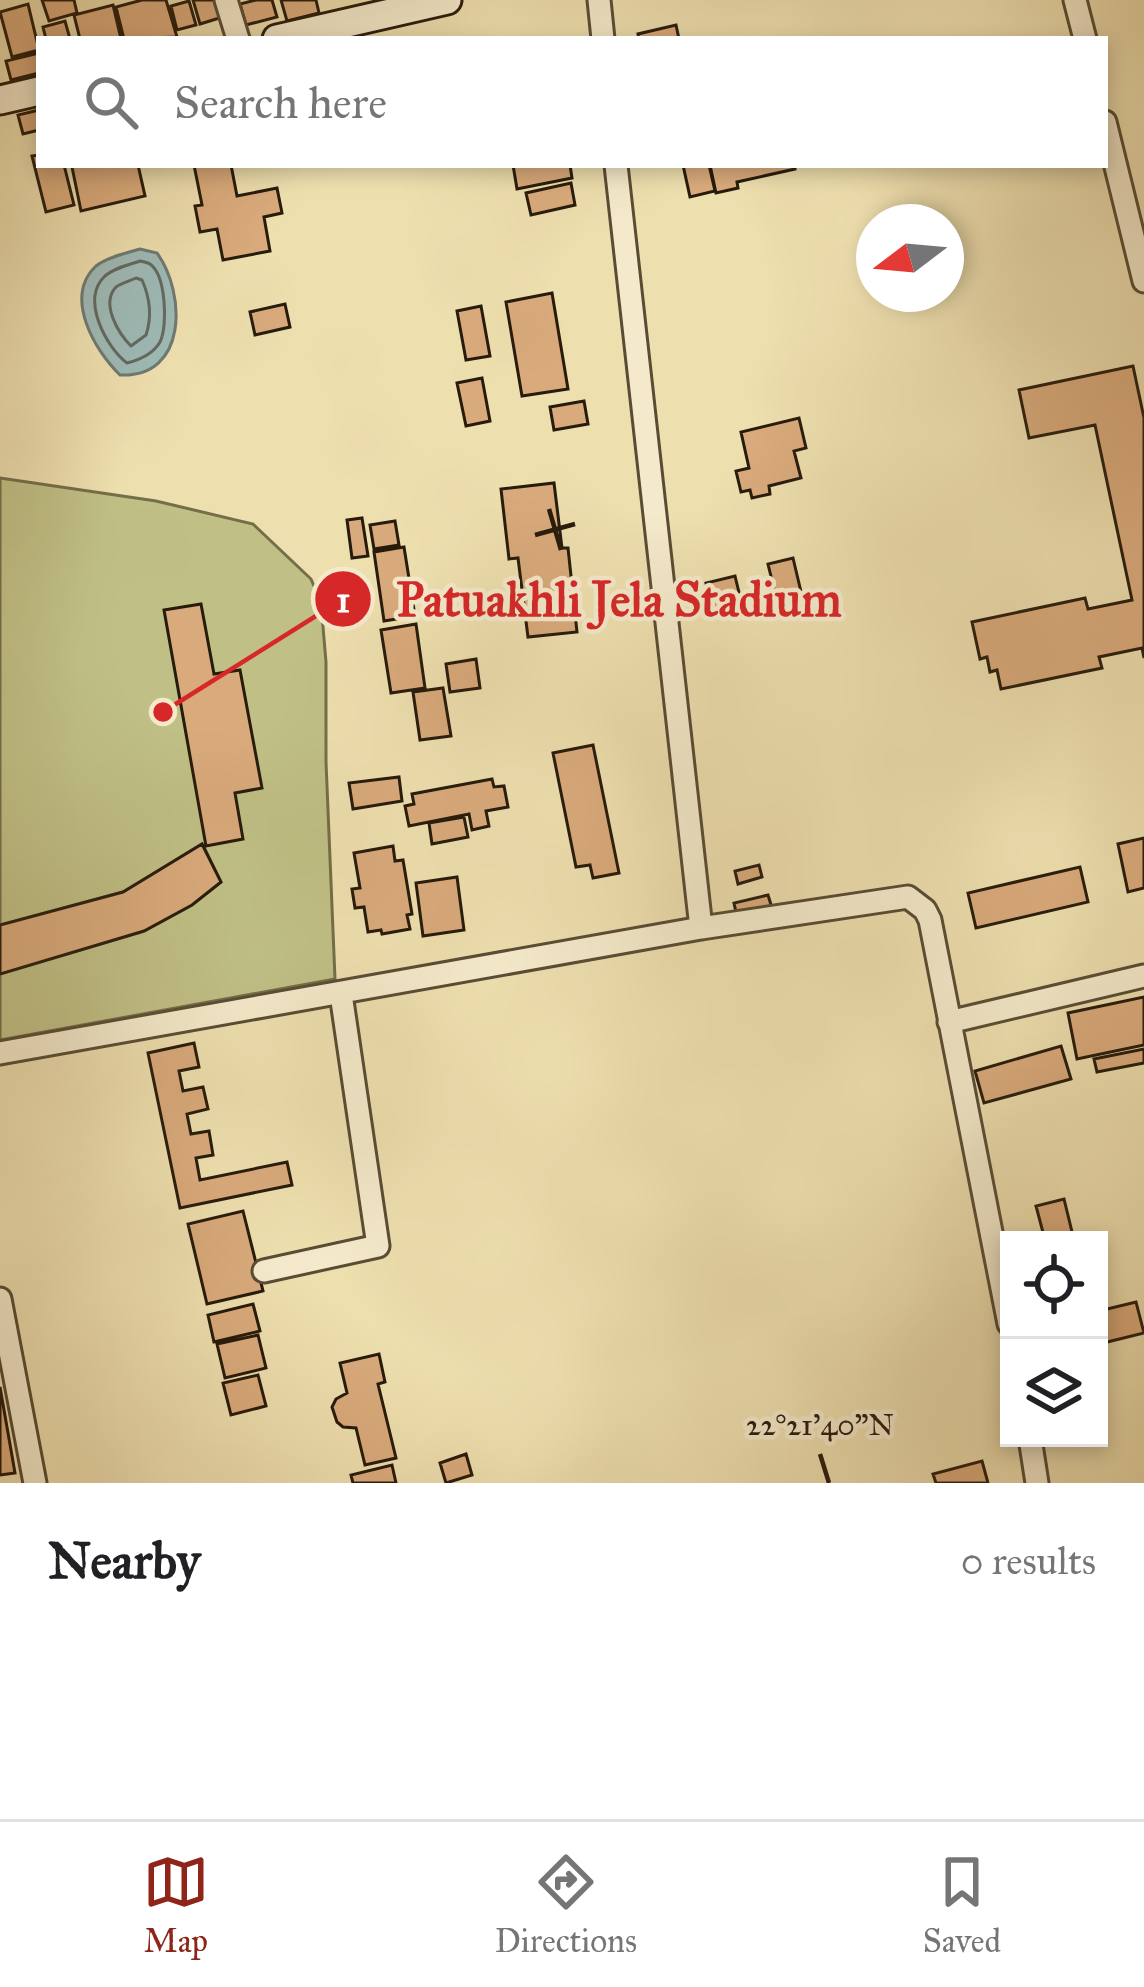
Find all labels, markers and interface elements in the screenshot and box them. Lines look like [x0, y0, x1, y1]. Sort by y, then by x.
search box [36, 36, 1108, 168]
icon: search [78, 69, 144, 135]
text: Search here [174, 75, 387, 130]
north arrow [856, 204, 964, 312]
callout: Patuakhli Jela Stadium [313, 557, 866, 641]
text: Patuakhli Jela Stadium [396, 570, 842, 630]
text: 1 [336, 578, 350, 622]
map controls [1000, 1231, 1108, 1447]
button: locate [1000, 1231, 1108, 1339]
button: layers [1000, 1339, 1108, 1447]
text: 22°21'40"N [746, 1407, 894, 1443]
text: Nearby [48, 1530, 200, 1592]
text: 0 results [961, 1537, 1096, 1585]
tab: Map [143, 1849, 209, 1961]
tab: Directions [495, 1849, 637, 1961]
tab: Saved [923, 1849, 1001, 1961]

